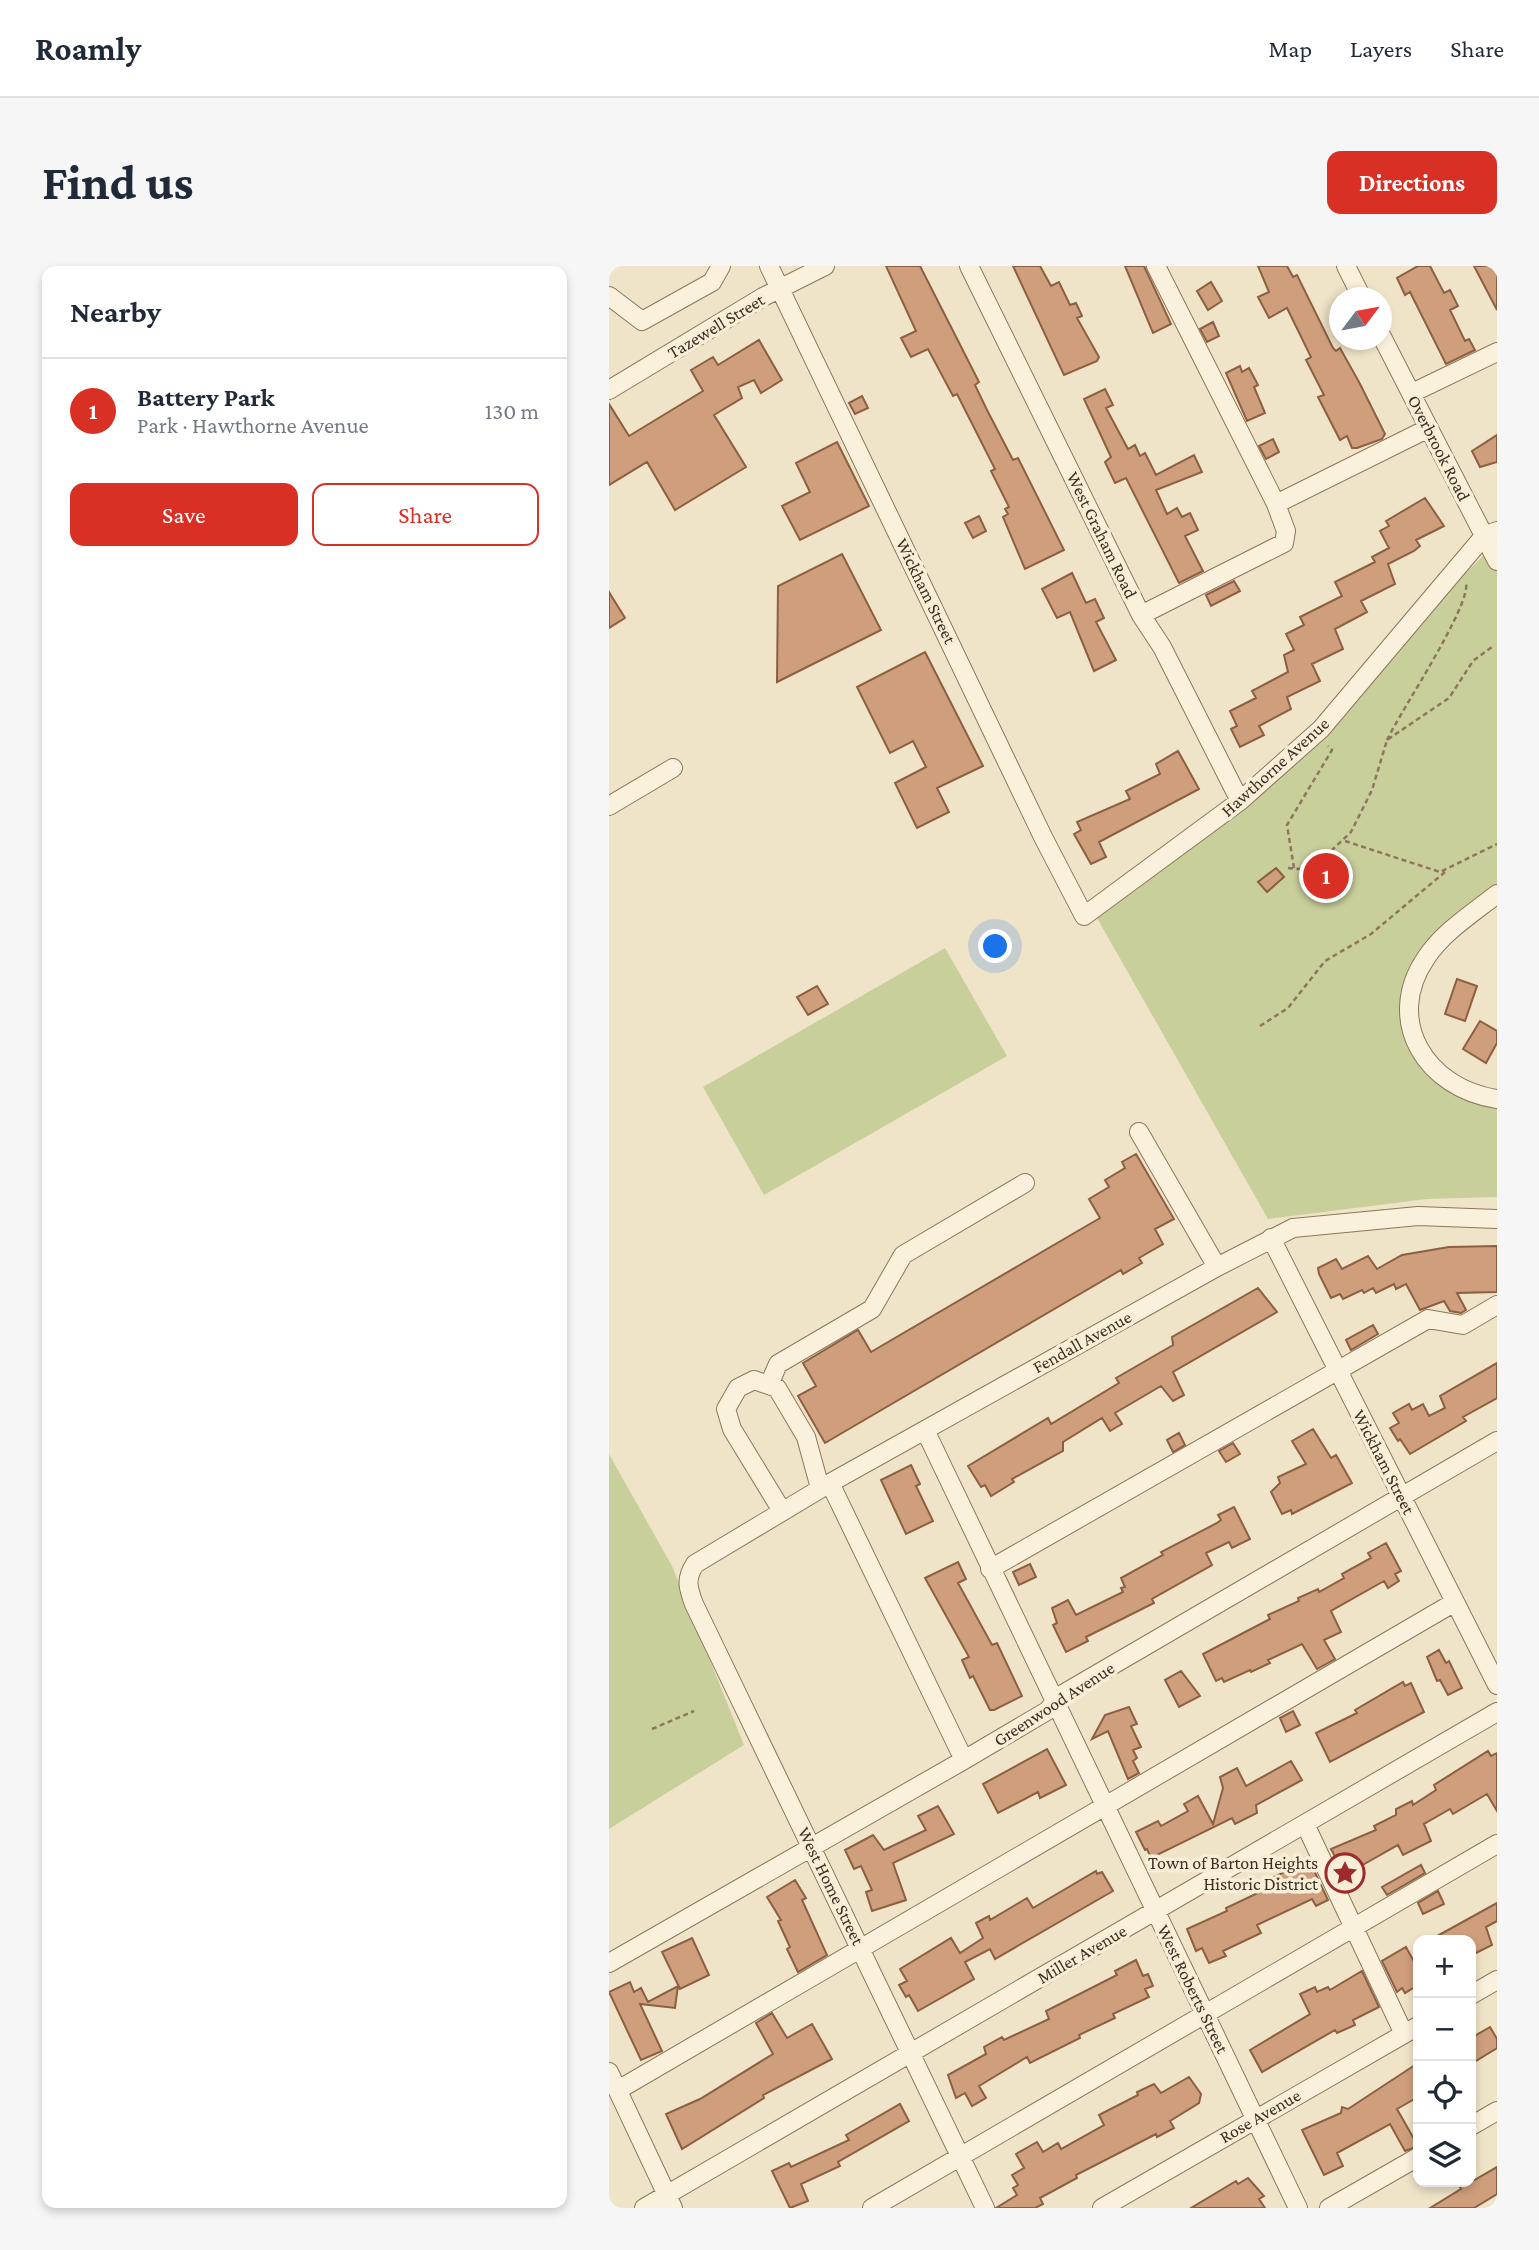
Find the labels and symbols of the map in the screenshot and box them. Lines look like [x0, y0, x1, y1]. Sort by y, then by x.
north arrow [1329, 287, 1392, 350]
street label: Tazewell Street [664, 289, 769, 363]
street label: Overbrook Road [1404, 392, 1474, 505]
street label: West Graham Road [1063, 469, 1142, 602]
street label: Wickham Street [892, 535, 961, 648]
street label: Hawthorne Avenue [1217, 713, 1333, 821]
pin: 1 [1303, 850, 1349, 902]
your location [978, 929, 1012, 963]
street label: Fendall Avenue [1029, 1307, 1135, 1377]
street label: Wickham Street [1349, 1406, 1419, 1519]
street label: Greenwood Avenue [990, 1658, 1118, 1750]
street label: West Home Street [794, 1824, 869, 1949]
place icon: Town of Barton Heights Historic District [1324, 1852, 1366, 1894]
place label: Town of Barton Heights Historic District [1148, 1853, 1319, 1894]
street label: Miller Avenue [1034, 1920, 1130, 1988]
street label: West Roberts Street [1153, 1921, 1233, 2058]
street label: Rose Avenue [1216, 2085, 1304, 2147]

